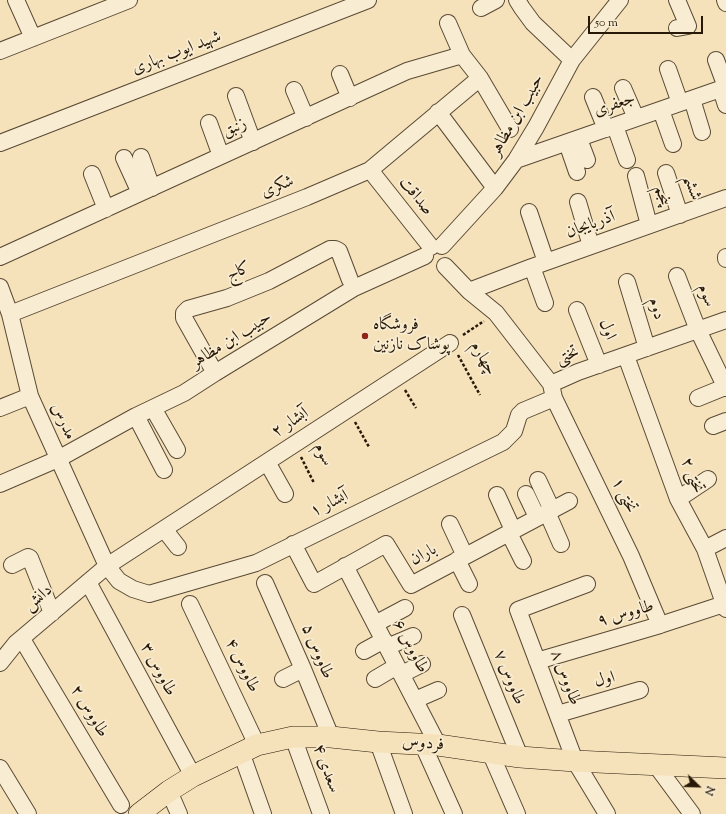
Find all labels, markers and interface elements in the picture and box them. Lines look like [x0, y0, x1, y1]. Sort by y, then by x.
scale bar [590, 8, 705, 34]
text: 50 m [595, 14, 618, 32]
street label: شهید ایوب بهاری [129, 28, 225, 80]
street label: حبیب ابن مظاهر [486, 71, 550, 161]
street label: جعفری [592, 89, 638, 123]
street label: زنبق [220, 115, 250, 143]
street label: شکری [258, 172, 298, 204]
street label: ششم [677, 173, 705, 203]
street label: صداقت [393, 174, 437, 220]
street label: پنجم [649, 184, 673, 208]
street label: آذربایجان [563, 208, 619, 244]
street label: کاج [224, 259, 254, 287]
street label: سوم [691, 281, 719, 311]
street label: دوم [642, 295, 668, 323]
street label: حبیب ابن مظاهر [188, 308, 276, 374]
place label: فروشگاه پوشاک نازنین [373, 316, 450, 356]
street label: اول [593, 317, 619, 343]
marker: فروشگاه پوشاک نازنین [360, 331, 370, 341]
street label: چهارم [464, 338, 500, 380]
street label: تختی [553, 343, 583, 371]
street label: مدرس [45, 400, 79, 444]
street label: آبشار ۲ [269, 405, 313, 443]
street label: سوم [308, 440, 336, 470]
street label: تختی ۲ [675, 455, 707, 497]
street label: تختی ۱ [606, 475, 640, 517]
street label: آبشار ۱ [308, 487, 352, 523]
street label: باران [407, 541, 441, 571]
street label: دانش [20, 581, 58, 617]
street label: طاووس ۹ [596, 597, 656, 633]
street label: طاووس ۶ [386, 617, 432, 677]
street label: طاووس ۵ [295, 622, 337, 682]
street label: طاووس ۴ [219, 636, 263, 696]
street label: طاووس ۳ [134, 640, 180, 700]
street label: طاووس ۷ [488, 647, 528, 709]
street label: طاووس ۸ [544, 647, 584, 709]
street label: اول [592, 668, 618, 694]
street label: طاووس ۲ [64, 682, 112, 742]
street label: فردوس [401, 733, 445, 757]
street label: سعدی ۴ [307, 742, 343, 796]
north arrow [678, 766, 718, 806]
text: N [700, 784, 718, 798]

